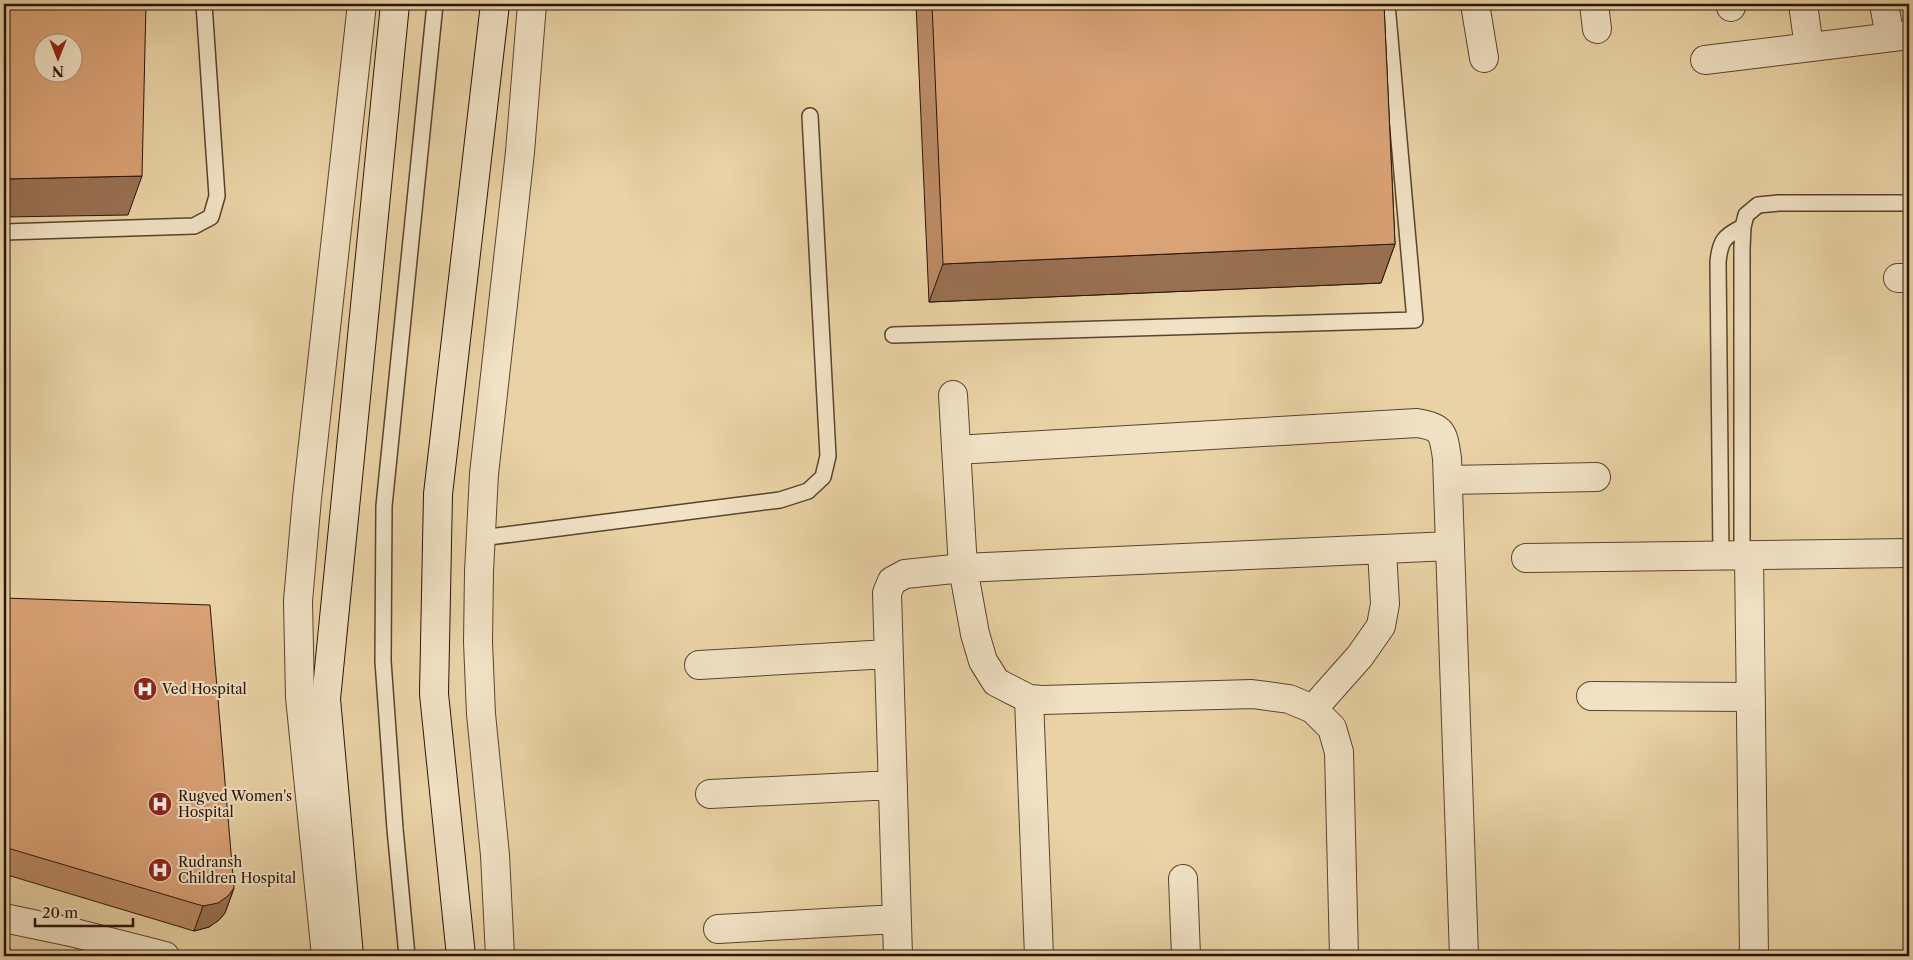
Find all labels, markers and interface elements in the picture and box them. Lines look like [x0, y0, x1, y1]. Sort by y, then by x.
north arrow [32, 32, 82, 82]
text: N [52, 62, 64, 80]
hospital icon: Ved Hospital [132, 676, 158, 702]
place label: Ved Hospital [161, 680, 247, 698]
place label: Rugved Women's Hospital [178, 787, 292, 821]
hospital icon: Rugved Women's Hospital [147, 791, 173, 817]
place label: Rudransh Children Hospital [178, 853, 296, 887]
hospital icon: Rudransh Children Hospital [147, 857, 173, 883]
scale bar [35, 895, 132, 927]
text: 20 m [42, 903, 78, 922]

